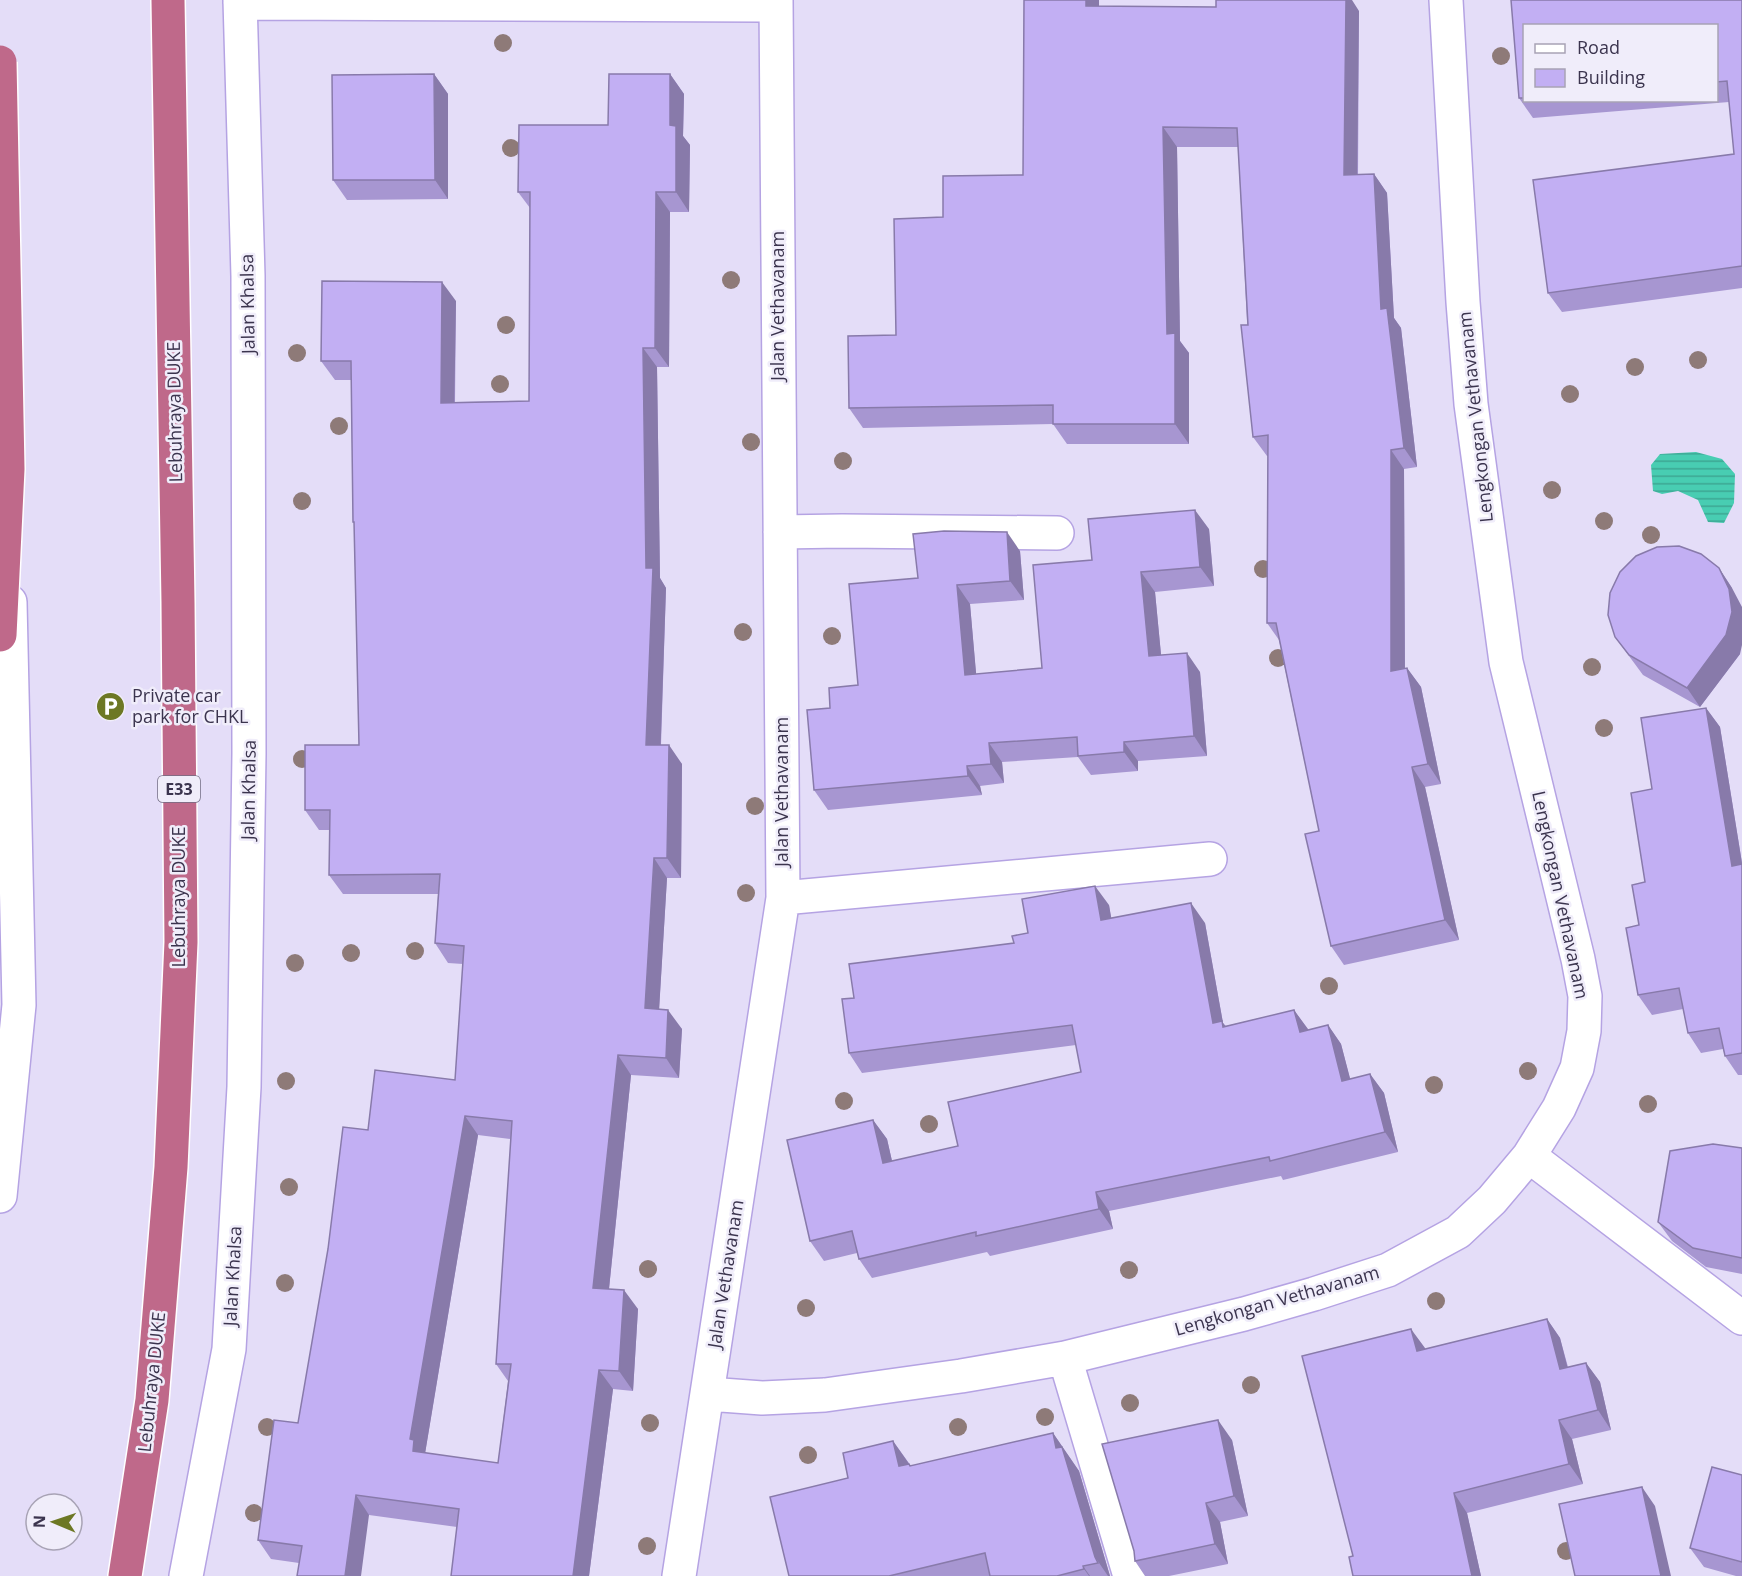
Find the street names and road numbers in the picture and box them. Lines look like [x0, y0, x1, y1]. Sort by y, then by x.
street label: Jalan Vethavanam [765, 231, 789, 383]
street label: Jalan Khalsa [234, 254, 260, 356]
street label: Lengkongan Vethavanam [1452, 310, 1498, 524]
street label: Lebuhraya DUKE [161, 341, 187, 483]
street label: Jalan Vethavanam [769, 717, 793, 869]
street label: Jalan Khalsa [235, 740, 261, 842]
road number: E33 [158, 776, 200, 802]
street label: Lengkongan Vethavanam [1527, 789, 1595, 1001]
street label: Lebuhraya DUKE [166, 827, 190, 967]
street label: Jalan Vethavanam [701, 1198, 749, 1352]
street label: Jalan Khalsa [217, 1225, 247, 1329]
street label: Lengkongan Vethavanam [1171, 1259, 1382, 1341]
street label: Lebuhraya DUKE [132, 1311, 170, 1453]

